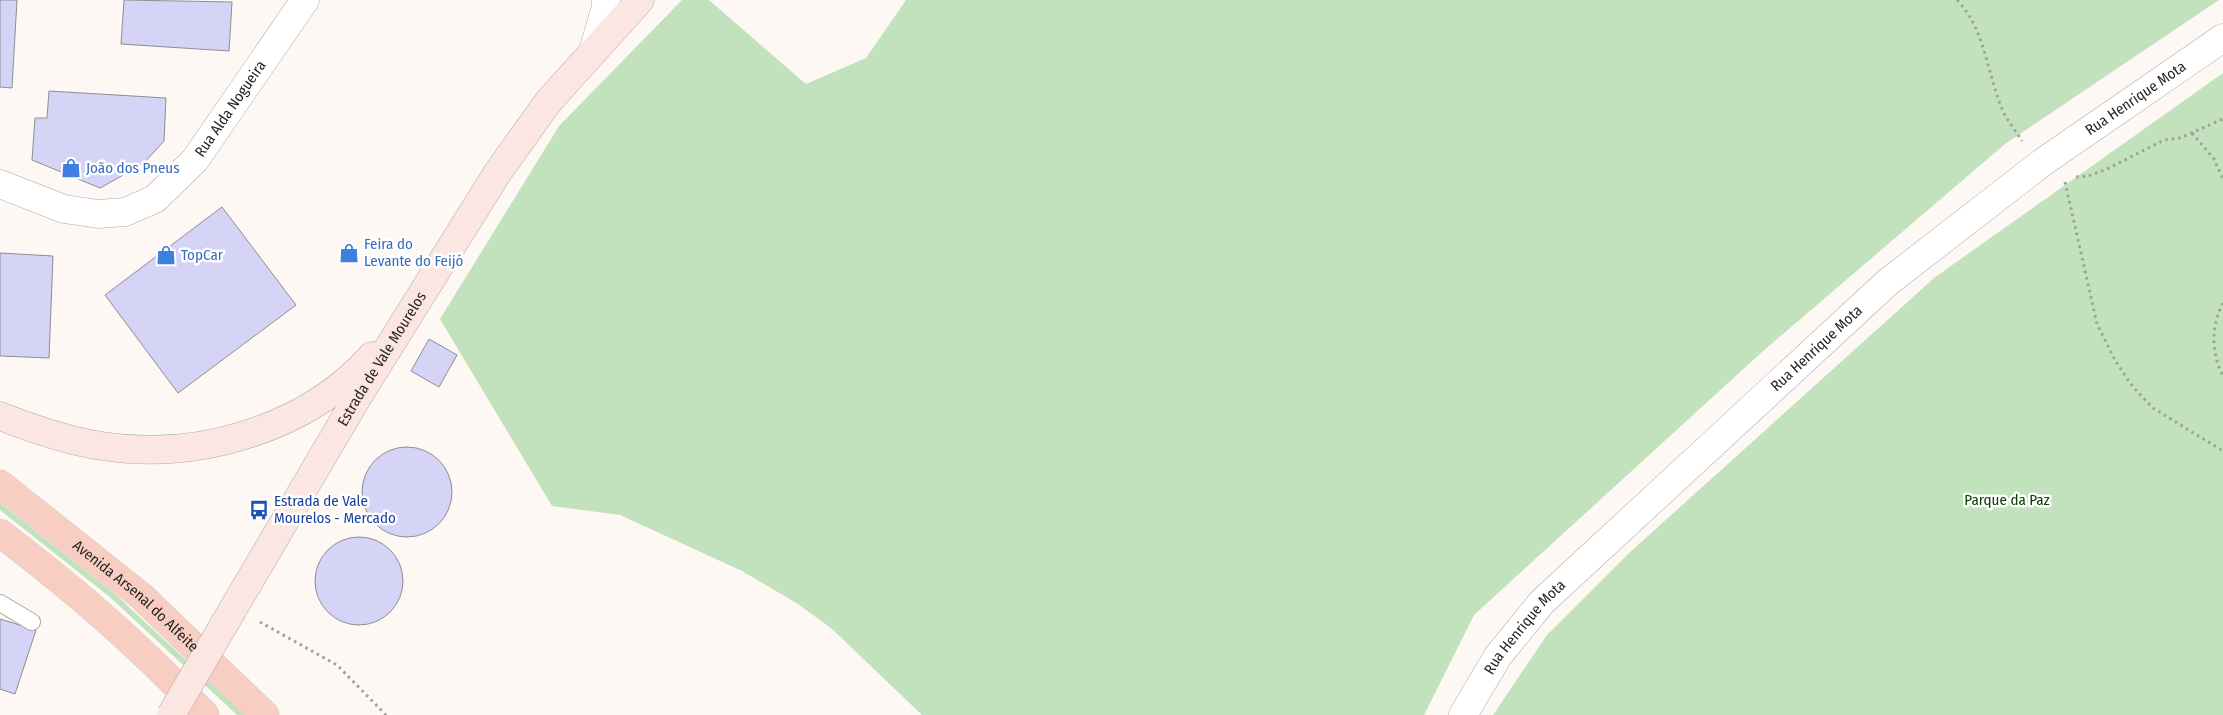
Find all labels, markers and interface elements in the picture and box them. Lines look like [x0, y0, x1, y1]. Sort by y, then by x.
street label: Rua Alda Nogueira [191, 57, 270, 160]
street label: Rua Henrique Mota [2082, 57, 2189, 139]
shop icon: João dos Pneus [60, 157, 82, 179]
place label: João dos Pneus [86, 159, 180, 177]
place label: Feira do Levante do Feijó [364, 235, 463, 270]
shop icon: Feira do Levante do Feijó [338, 242, 360, 264]
shop icon: TopCar [155, 244, 177, 266]
place label: TopCar [181, 246, 224, 264]
street label: Estrada de Vale Mourelos [334, 289, 430, 429]
street label: Rua Henrique Mota [1767, 302, 1866, 395]
park label: Parque da Paz [1964, 491, 2050, 509]
place label: Estrada de Vale Mourelos - Mercado [274, 492, 396, 527]
bus stop icon: Estrada de Vale Mourelos - Mercado [248, 499, 270, 521]
street label: Avenida Arsenal do Alfeite [69, 536, 202, 655]
street label: Rua Henrique Mota [1480, 576, 1569, 677]

